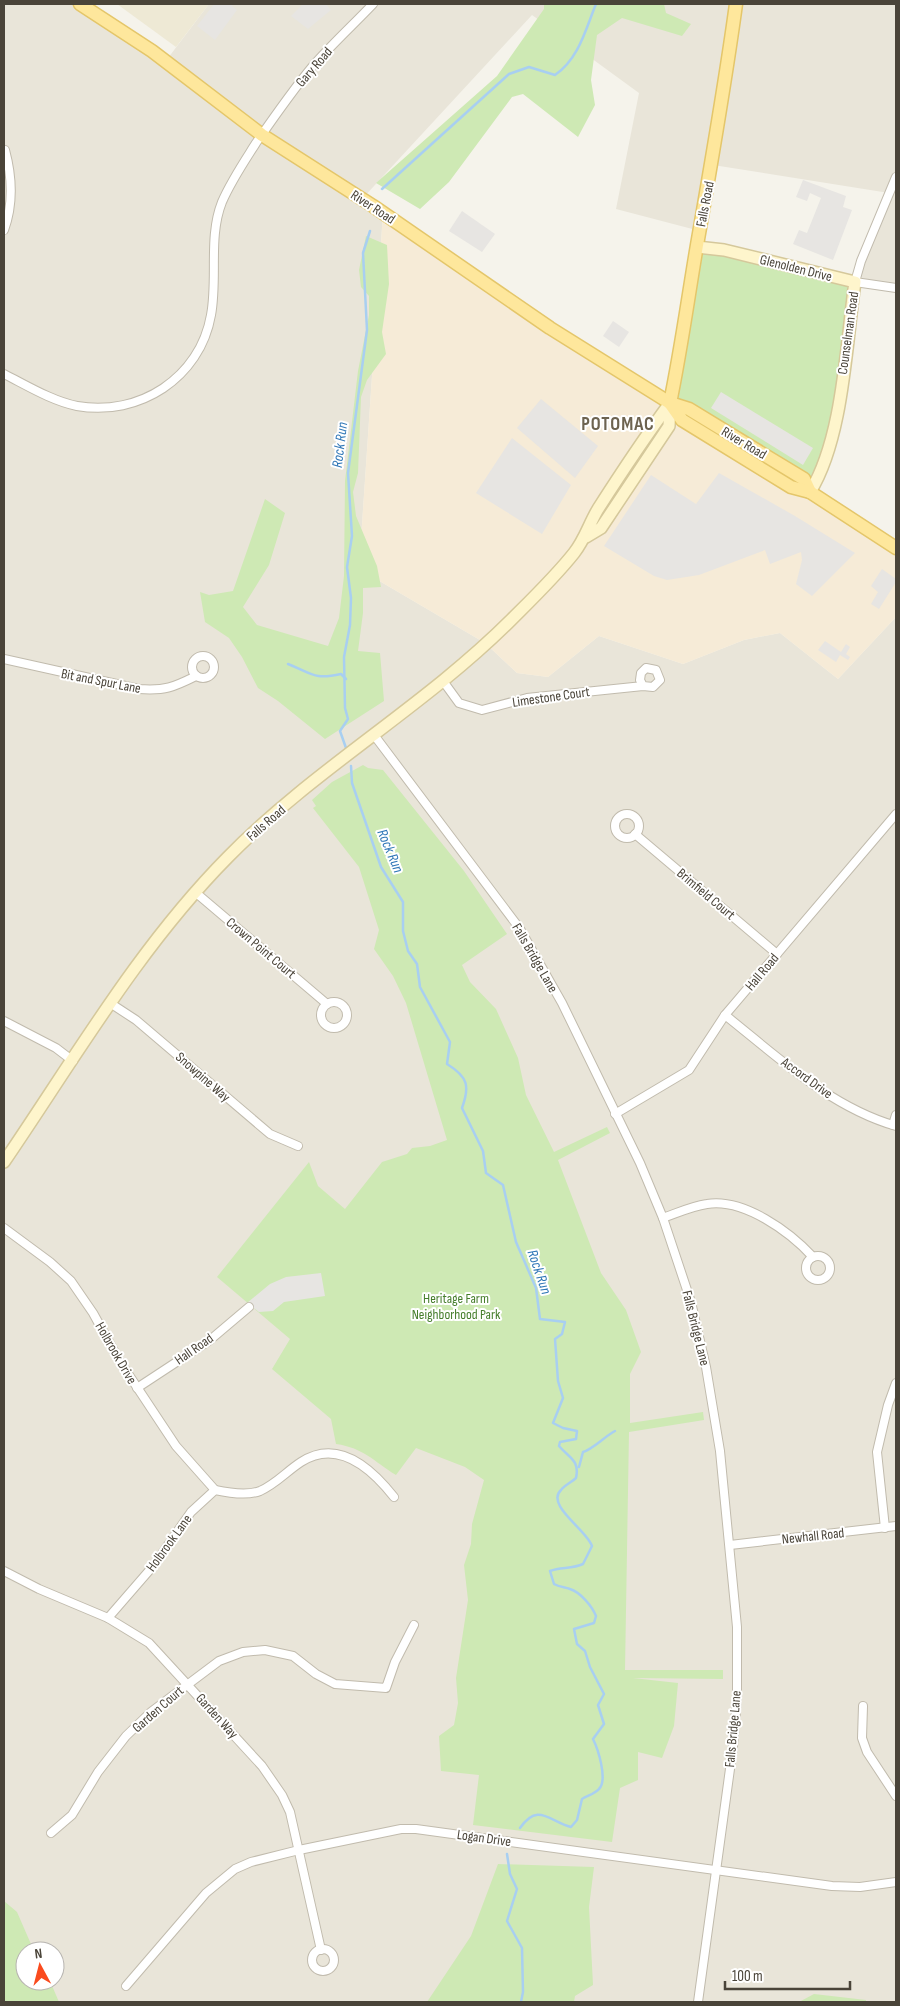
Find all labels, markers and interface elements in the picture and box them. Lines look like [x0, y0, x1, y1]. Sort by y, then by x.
street label: Gary Road [292, 43, 336, 90]
street label: Falls Road [692, 180, 718, 228]
street label: River Road [348, 186, 399, 228]
street label: Glenolden Drive [758, 251, 834, 285]
street label: Counselman Road [834, 290, 862, 376]
district label: POTOMAC [581, 413, 655, 436]
water label: Rock Run [328, 421, 352, 469]
street label: River Road [718, 423, 770, 463]
street label: Bit and Spur Lane [60, 665, 142, 697]
street label: Limestone Court [511, 683, 591, 711]
street label: Falls Road [243, 801, 289, 845]
water label: Rock Run [372, 826, 408, 876]
street label: Brimfield Court [673, 865, 739, 923]
street label: Crown Point Court [223, 914, 299, 982]
street label: Falls Bridge Lane [508, 920, 562, 996]
street label: Hall Road [742, 950, 783, 994]
street label: Snowpine Way [172, 1049, 234, 1106]
street label: Accord Drive [777, 1053, 836, 1102]
water label: Rock Run [523, 1247, 555, 1297]
street label: Falls Bridge Lane [678, 1289, 714, 1367]
park label: Heritage Farm Neighborhood Park [412, 1290, 501, 1323]
street label: Holbrook Drive [91, 1319, 141, 1387]
street label: Hall Road [171, 1330, 217, 1368]
street label: Holbrook Lane [143, 1511, 195, 1575]
street label: Newhall Road [781, 1524, 845, 1548]
street label: Garden Court [129, 1682, 187, 1736]
street label: Garden Way [192, 1690, 242, 1743]
street label: Falls Bridge Lane [721, 1690, 745, 1768]
street label: Logan Drive [456, 1826, 512, 1850]
north arrow [15, 1941, 65, 1991]
text: N [34, 1945, 43, 1962]
scale bar [725, 1958, 850, 1990]
text: 100 m [732, 1967, 763, 1986]

